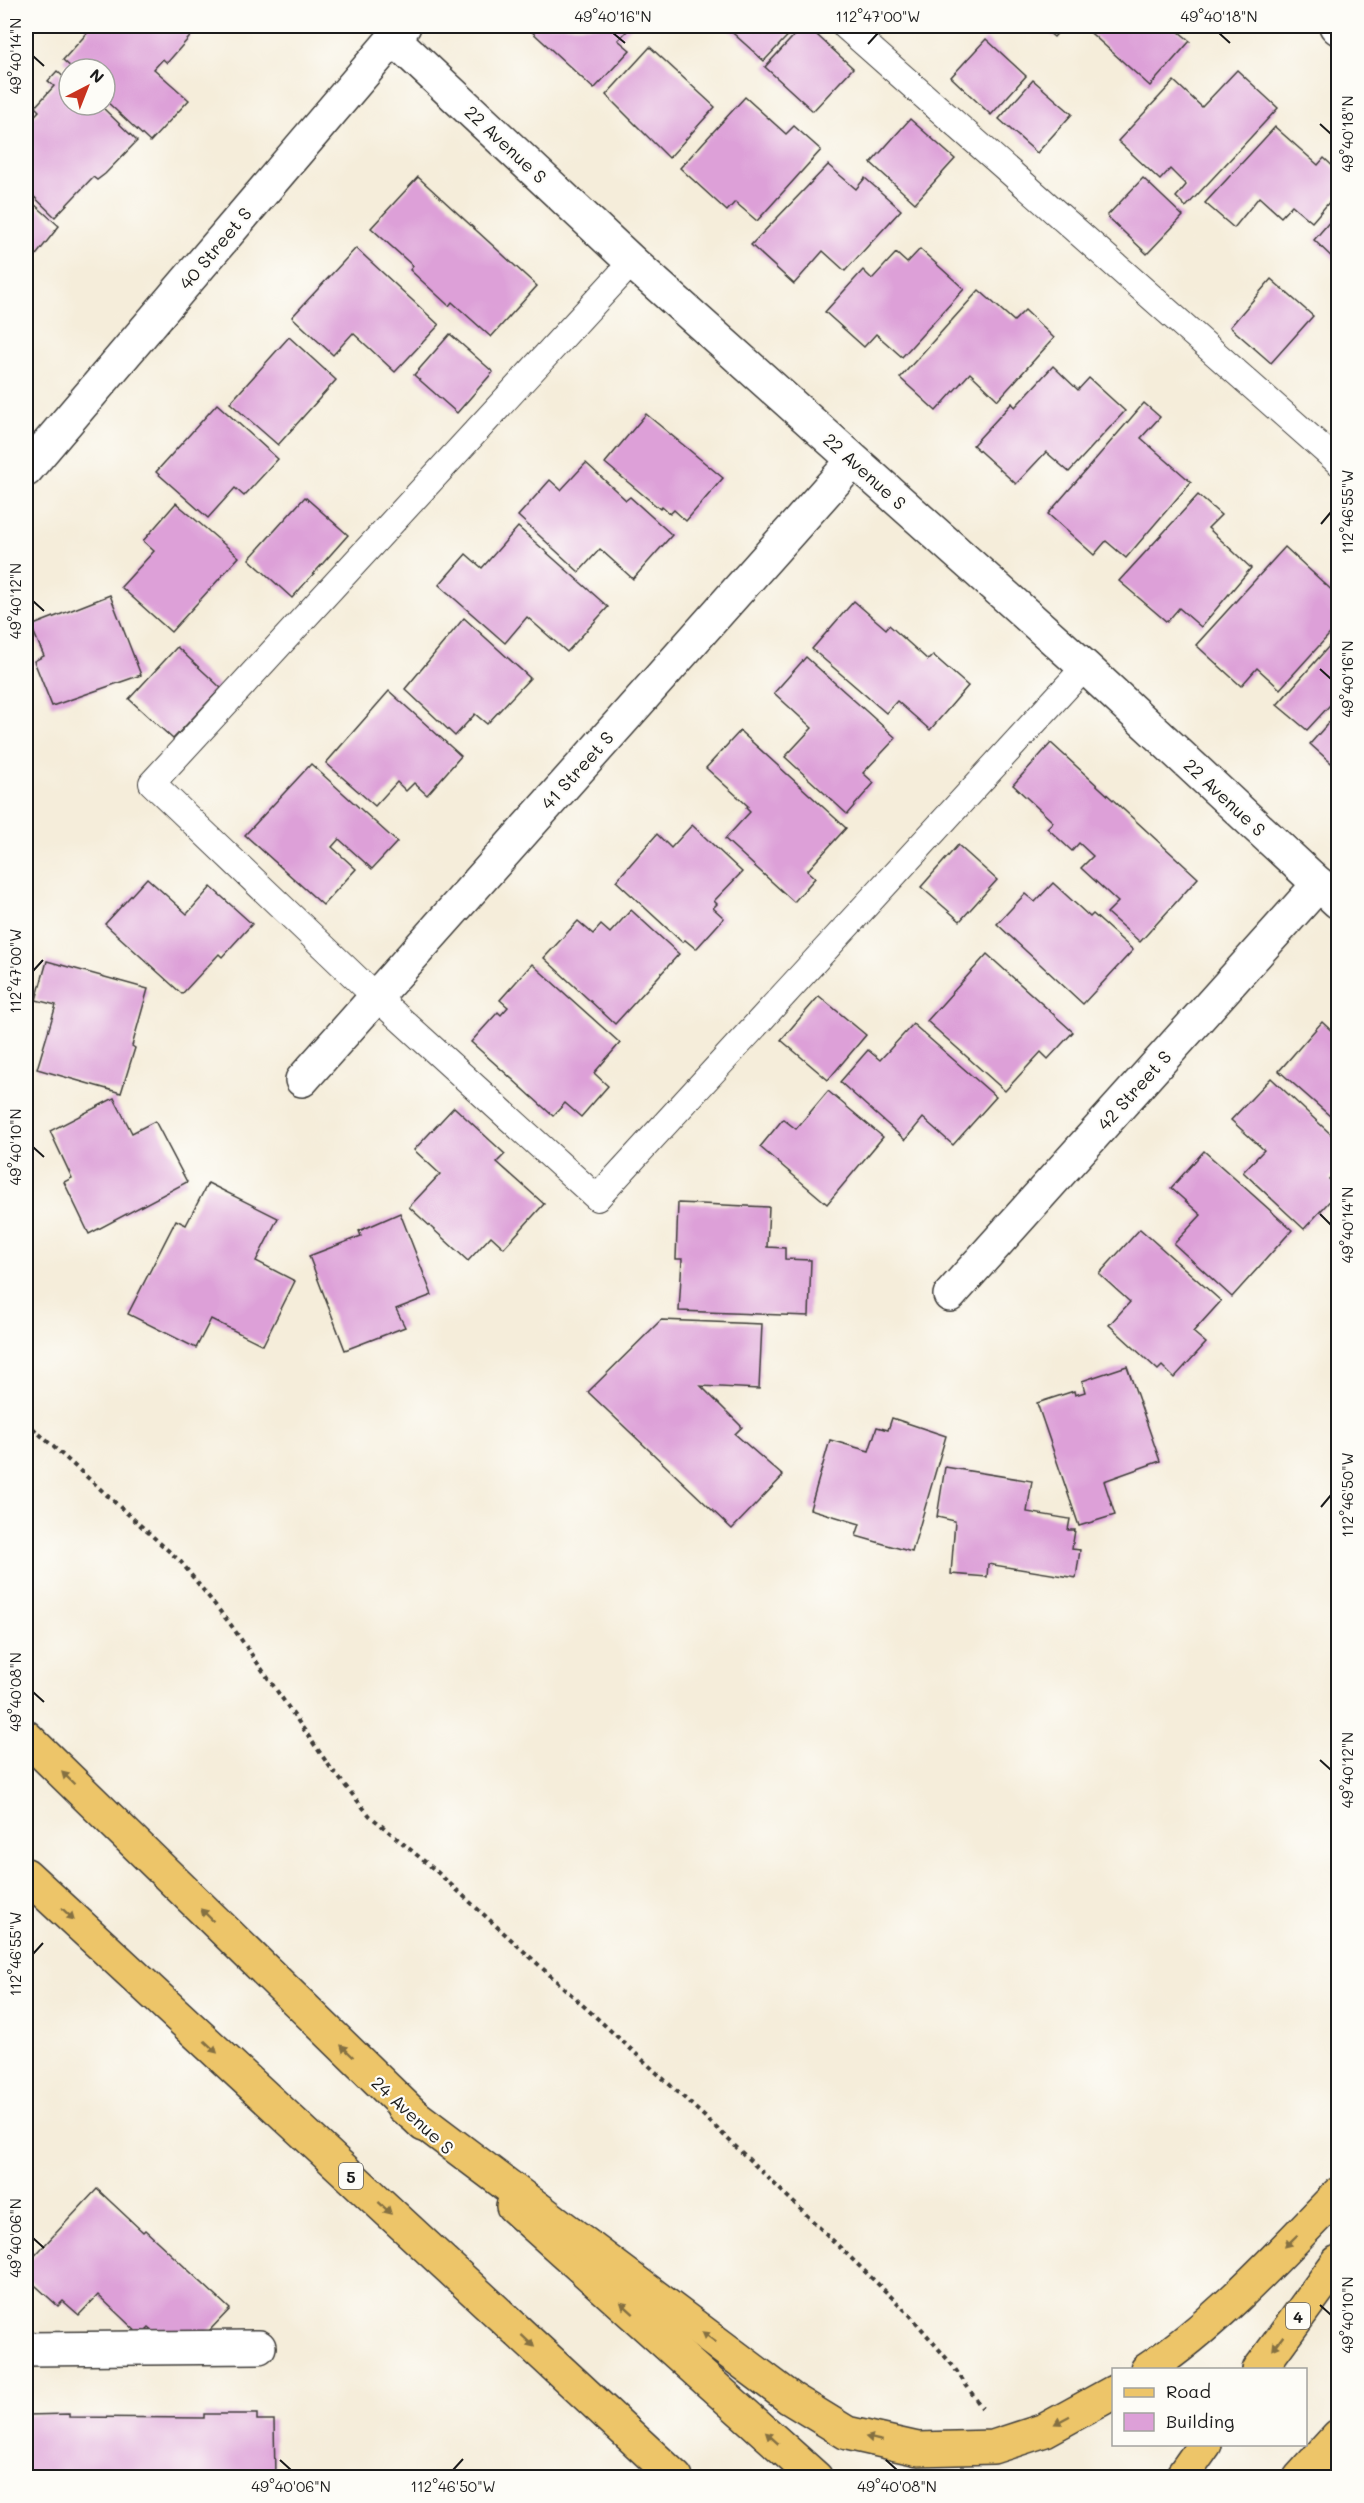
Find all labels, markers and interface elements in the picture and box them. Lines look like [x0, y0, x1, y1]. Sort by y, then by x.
text: 49°40'16"N [575, 6, 651, 26]
text: 112°47'00"W [836, 6, 920, 26]
text: 49°40'18"N [1181, 6, 1257, 26]
text: 49°40'14"N [5, 18, 25, 94]
north arrow [57, 57, 117, 117]
text: N [86, 64, 109, 87]
text: 49°40'18"N [1337, 96, 1357, 172]
street label: 22 Avenue S [460, 100, 552, 188]
street label: 40 Street S [173, 202, 257, 294]
street label: 22 Avenue S [818, 427, 912, 515]
text: 112°46'55"W [1337, 470, 1357, 554]
text: 49°40'12"N [5, 563, 25, 639]
text: 49°40'16"N [1337, 641, 1357, 717]
street label: 41 Street S [535, 726, 619, 814]
street label: 22 Avenue S [1179, 753, 1271, 841]
text: 112°47'00"W [5, 929, 25, 1013]
street label: 42 Street S [1092, 1045, 1176, 1135]
text: 49°40'10"N [5, 1108, 25, 1186]
text: 49°40'14"N [1337, 1187, 1357, 1263]
text: 112°46'50"W [1337, 1452, 1357, 1538]
text: 49°40'08"N [5, 1652, 25, 1732]
text: 49°40'12"N [1337, 1732, 1357, 1808]
one-way arrow [62, 1772, 76, 1786]
one-way arrow [61, 1907, 75, 1921]
one-way arrow [200, 1908, 215, 1922]
text: 112°46'55"W [5, 1912, 25, 1996]
one-way arrow [204, 2040, 219, 2054]
one-way arrow [340, 2045, 354, 2059]
street label: 24 Avenue S [367, 2071, 459, 2159]
road number: 5 [339, 2163, 363, 2189]
text: 49°40'06"N [5, 2198, 25, 2278]
one-way arrow [378, 2201, 392, 2215]
one-way arrow [1285, 2233, 1299, 2247]
text: 49°40'10"N [1337, 2276, 1357, 2354]
one-way arrow [620, 2302, 635, 2315]
road number: 4 [1286, 2303, 1310, 2329]
one-way arrow [702, 2332, 717, 2344]
one-way arrow [520, 2334, 535, 2348]
one-way arrow [1273, 2335, 1285, 2350]
legend [1112, 2368, 1307, 2446]
text: Road [1166, 2379, 1211, 2403]
text: Building [1166, 2409, 1234, 2433]
one-way arrow [1054, 2415, 1071, 2425]
one-way arrow [765, 2432, 780, 2445]
one-way arrow [864, 2433, 883, 2443]
text: 49°40'06"N [251, 2476, 331, 2496]
text: 112°46'50"W [410, 2476, 496, 2496]
text: 49°40'08"N [857, 2476, 937, 2496]

